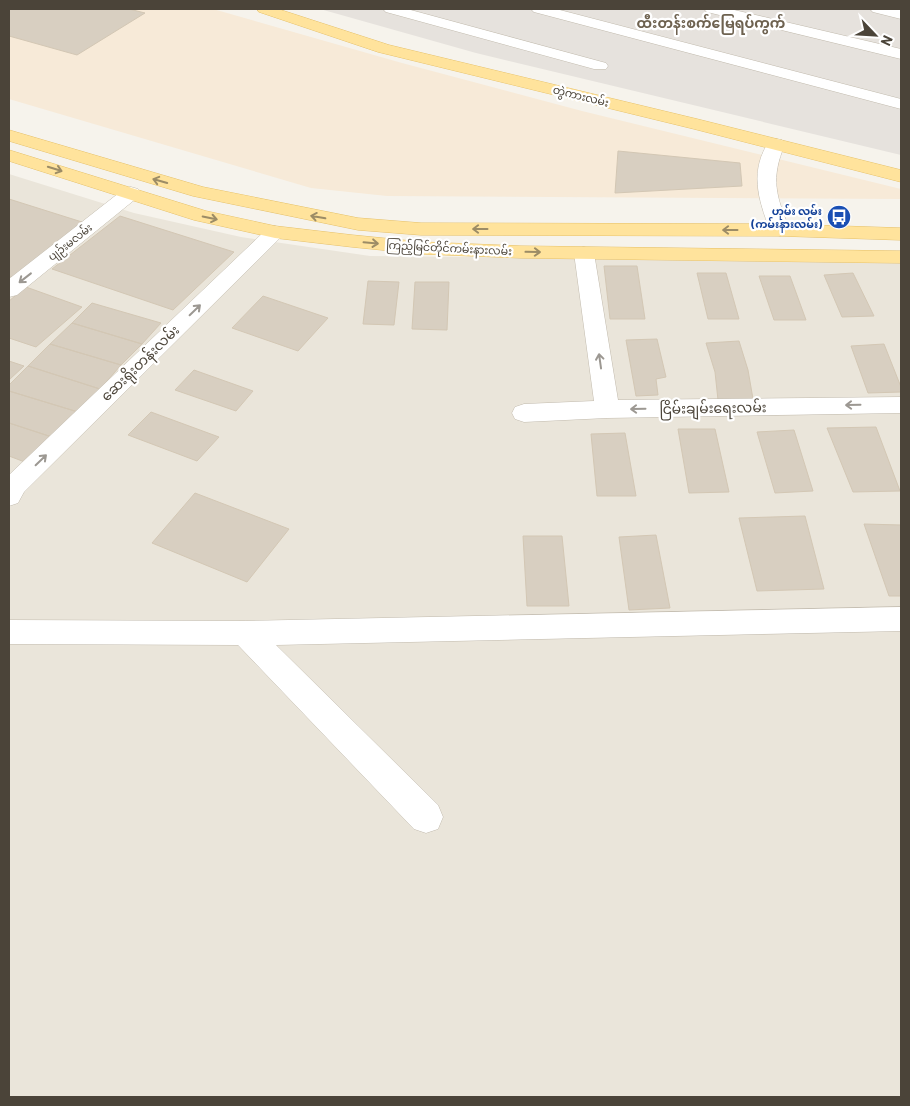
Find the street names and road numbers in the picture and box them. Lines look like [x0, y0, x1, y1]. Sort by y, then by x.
street label: တွဲကားလမ်း [551, 82, 611, 112]
street label: ပျဉ်းမလမ်း [45, 220, 96, 265]
street label: ကြည့်မြင်တိုင်ကမ်းနားလမ်း [386, 238, 512, 260]
street label: ဆေးရိုးတန်းလမ်း [96, 320, 185, 407]
street label: ငြိမ်းချမ်းရေးလမ်း [659, 397, 767, 421]

